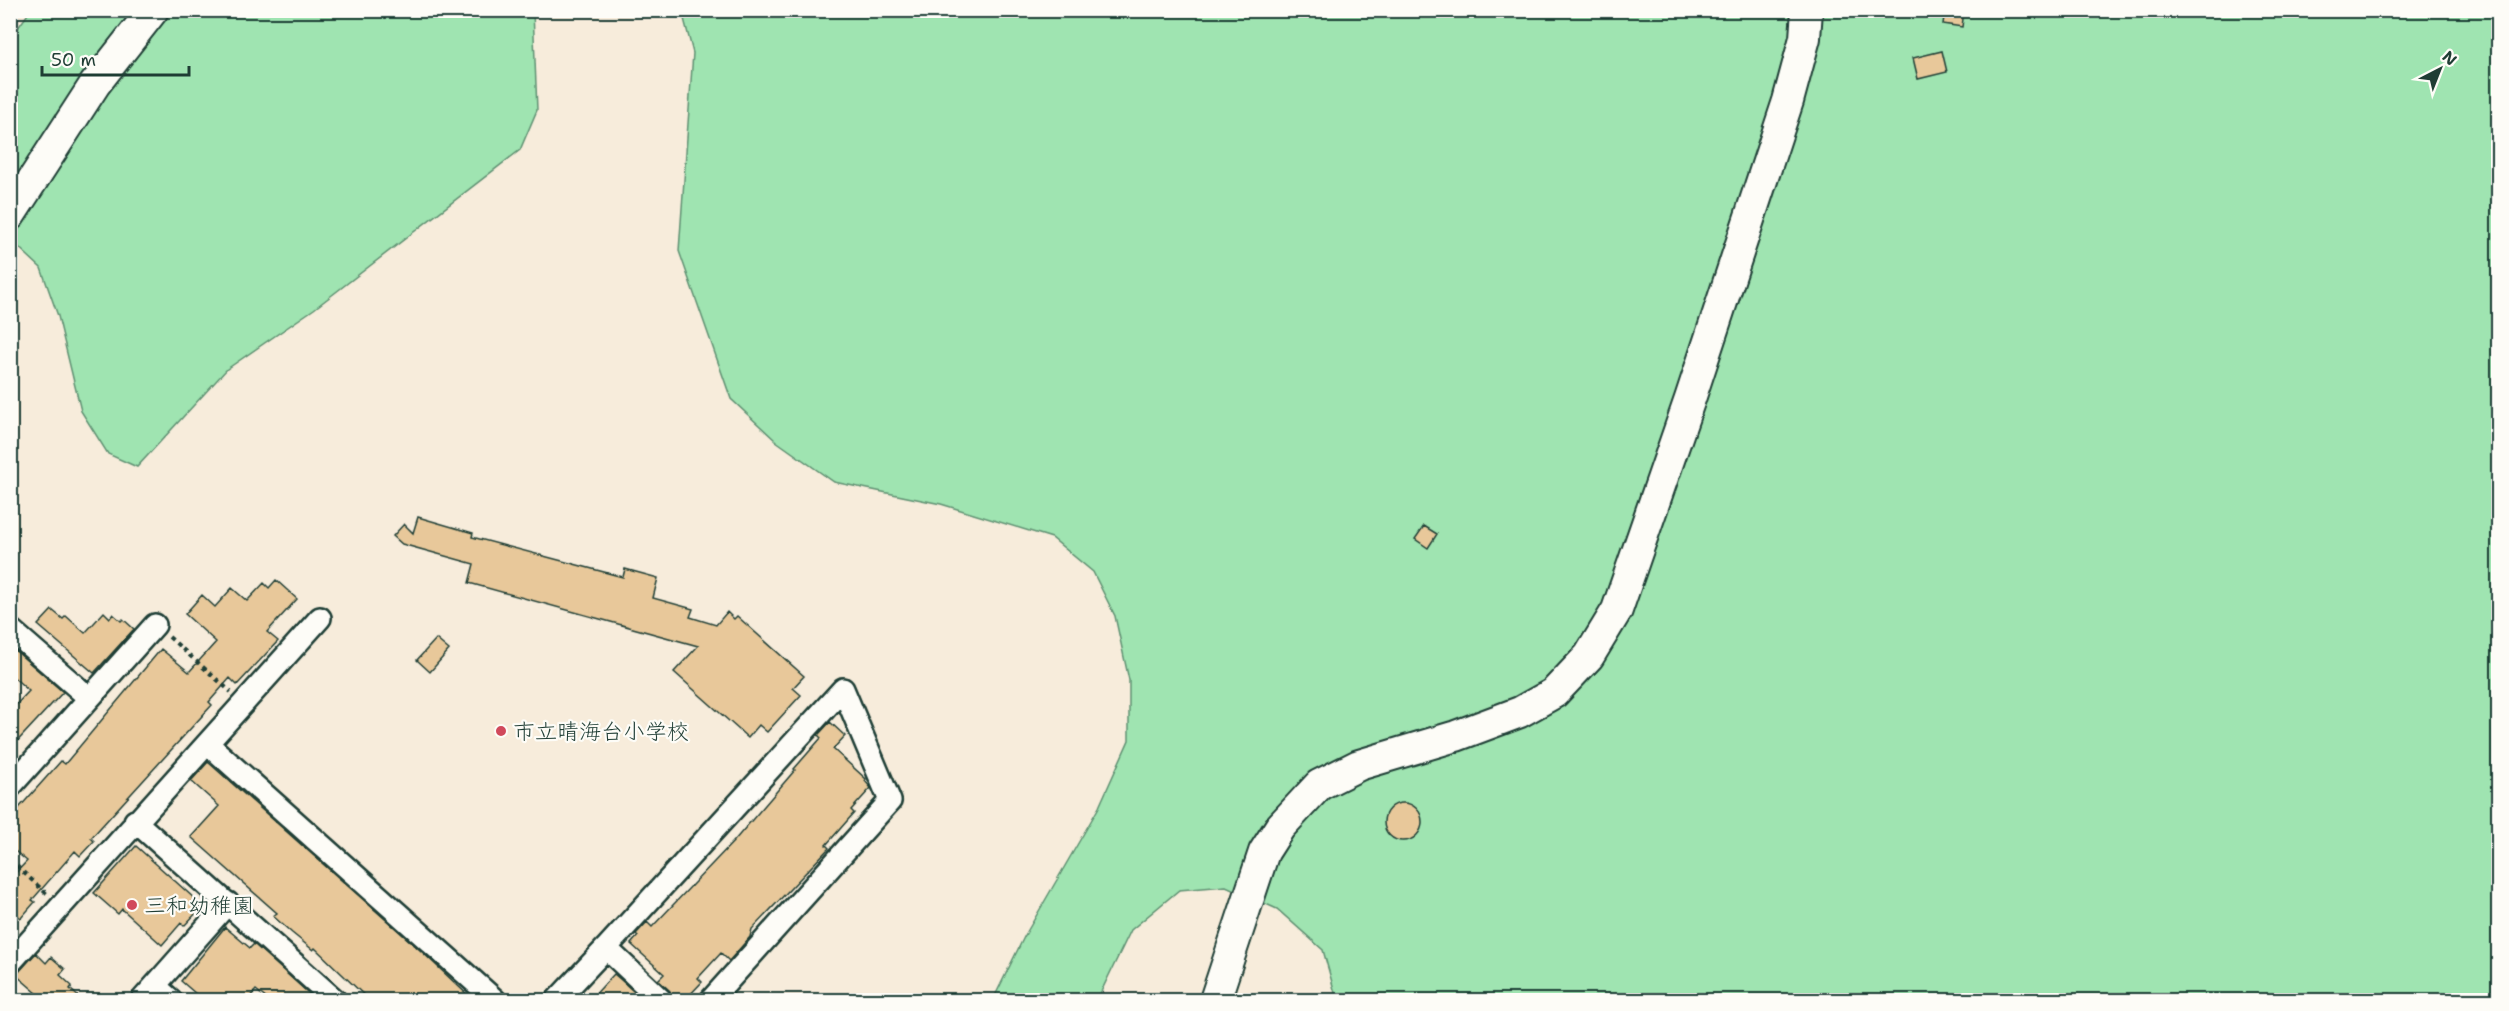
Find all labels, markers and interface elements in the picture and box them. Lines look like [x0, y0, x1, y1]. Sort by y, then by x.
scale bar [42, 39, 189, 77]
north arrow [2410, 39, 2470, 99]
text: N [2438, 46, 2461, 70]
text: 50 m [51, 48, 96, 72]
place label: 市立晴海台小学校 [513, 717, 689, 746]
marker: 市立晴海台小学校 [494, 724, 508, 738]
place label: 三和幼稚園 [144, 891, 254, 920]
marker: 三和幼稚園 [125, 898, 139, 912]

